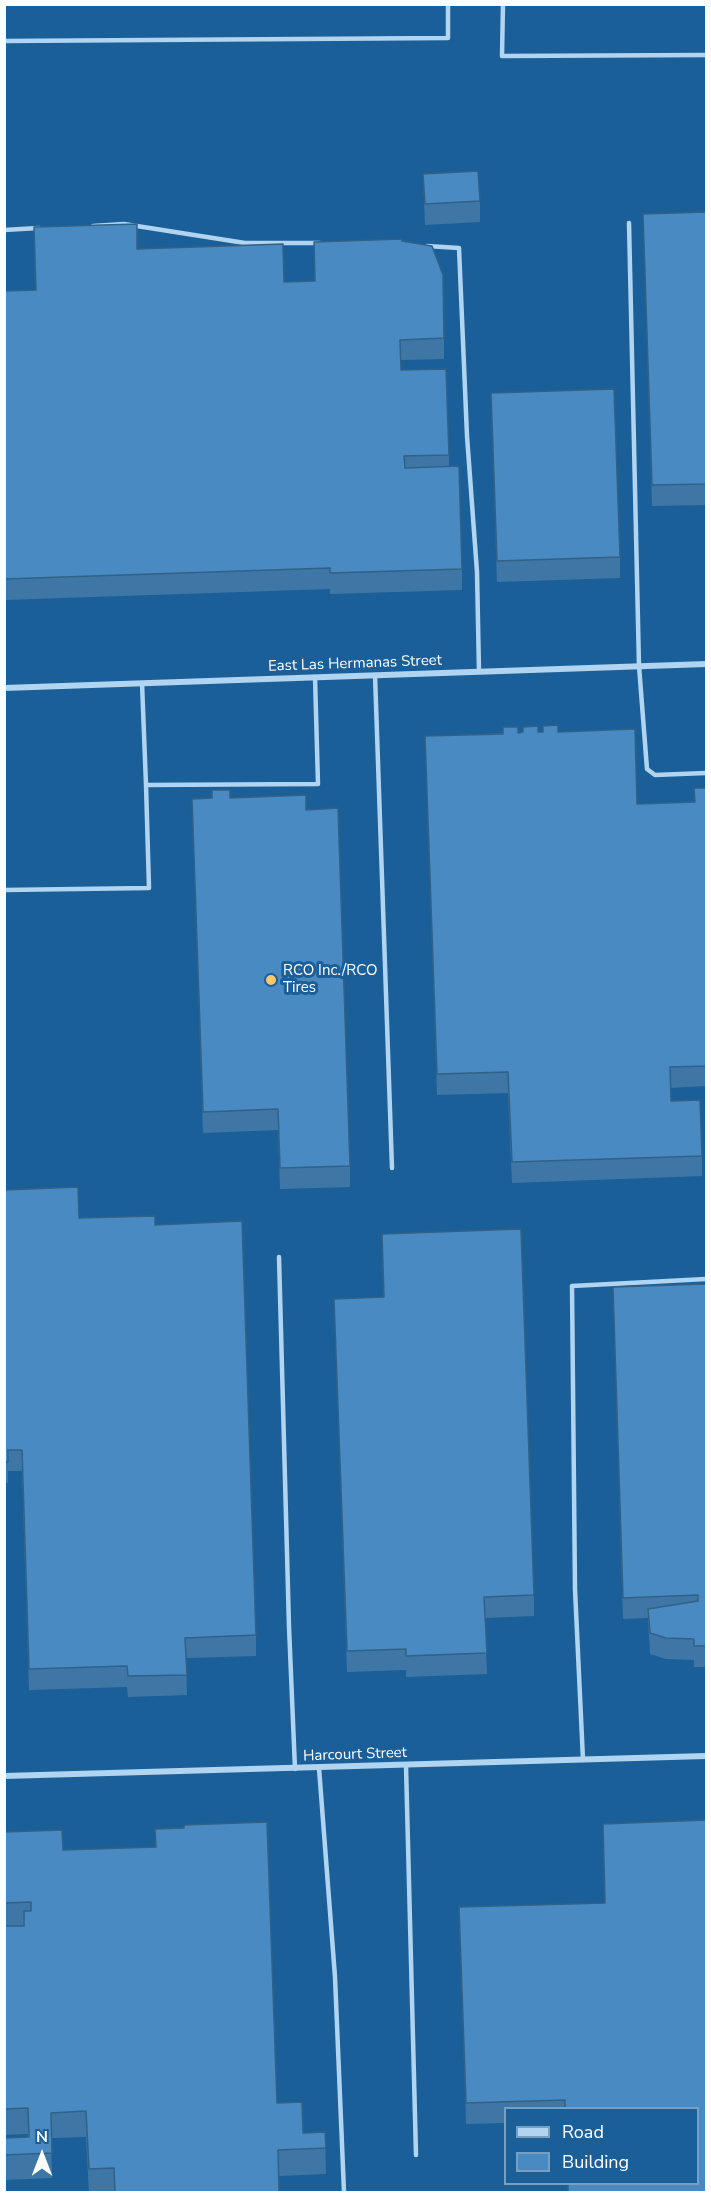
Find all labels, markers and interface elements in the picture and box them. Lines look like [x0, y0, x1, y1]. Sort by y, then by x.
street label: East Las Hermanas Street [268, 652, 442, 676]
place label: RCO Inc./RCO Tires [283, 962, 377, 997]
marker: RCO Inc./RCO Tires [264, 973, 278, 987]
street label: Harcourt Street [303, 1744, 407, 1766]
legend [504, 2107, 699, 2185]
text: Road [562, 2120, 604, 2144]
north arrow [12, 2125, 72, 2185]
text: N [36, 2126, 48, 2148]
text: Building [562, 2150, 629, 2174]

